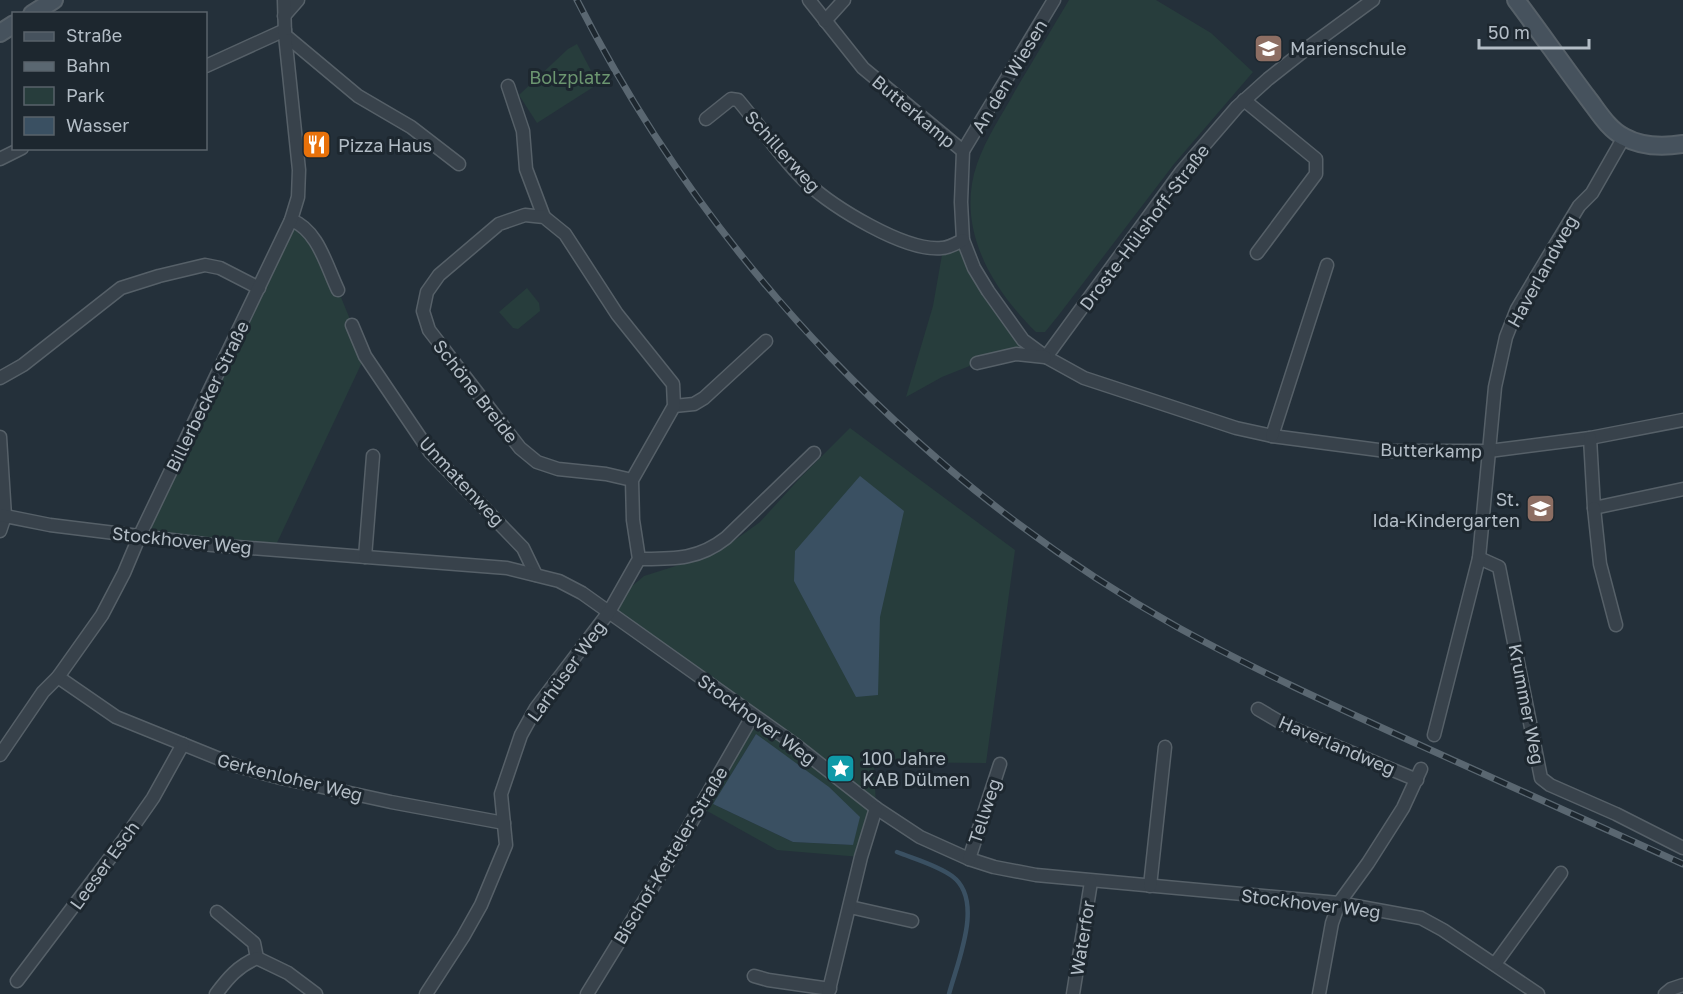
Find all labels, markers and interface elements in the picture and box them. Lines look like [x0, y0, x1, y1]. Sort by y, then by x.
legend [12, 12, 207, 150]
scale bar [1479, 12, 1588, 50]
street label: An den Wiesen [967, 15, 1051, 137]
text: 50 m [1488, 21, 1530, 43]
text: Straße [66, 24, 122, 46]
school or university icon: Marienschule [1253, 32, 1285, 64]
place label: Marienschule [1290, 37, 1406, 59]
text: Bahn [66, 54, 110, 76]
park label: Bolzplatz [529, 66, 611, 88]
street label: Butterkamp [868, 70, 960, 152]
text: Park [66, 84, 105, 106]
street label: Schillerweg [741, 106, 825, 196]
text: Wasser [66, 114, 129, 136]
restaurant icon: Pizza Haus [301, 129, 333, 161]
place label: Pizza Haus [338, 134, 432, 156]
street label: Droste-Hülshoff-Straße [1074, 140, 1214, 314]
street label: Haverlandweg [1502, 211, 1582, 331]
street label: Billerbecker Straße [161, 317, 253, 475]
street label: Schöne Breide [429, 335, 523, 447]
street label: Unmatenweg [415, 432, 509, 530]
street label: Butterkamp [1380, 438, 1482, 462]
place label: St. Ida-Kindergarten [1372, 488, 1520, 531]
school or university icon: St. Ida-Kindergarten [1525, 493, 1557, 525]
street label: Stockhover Weg [111, 522, 253, 558]
street label: Larhüser Weg [522, 616, 610, 726]
street label: Krummer Weg [1505, 642, 1549, 766]
street label: Stockhover Weg [694, 669, 820, 769]
street label: Haverlandweg [1275, 711, 1399, 779]
place label: 100 Jahre KAB Dülmen [862, 747, 970, 790]
street label: Gerkenloher Weg [215, 748, 365, 806]
place icon: 100 Jahre KAB Dülmen [825, 752, 857, 784]
street label: Bischof-Ketteler-Straße [608, 762, 732, 948]
street label: Tellweg [963, 776, 1005, 846]
street label: Leeser Esch [65, 817, 143, 913]
street label: Stockhover Weg [1240, 884, 1382, 922]
street label: Waterfor [1065, 899, 1099, 977]

